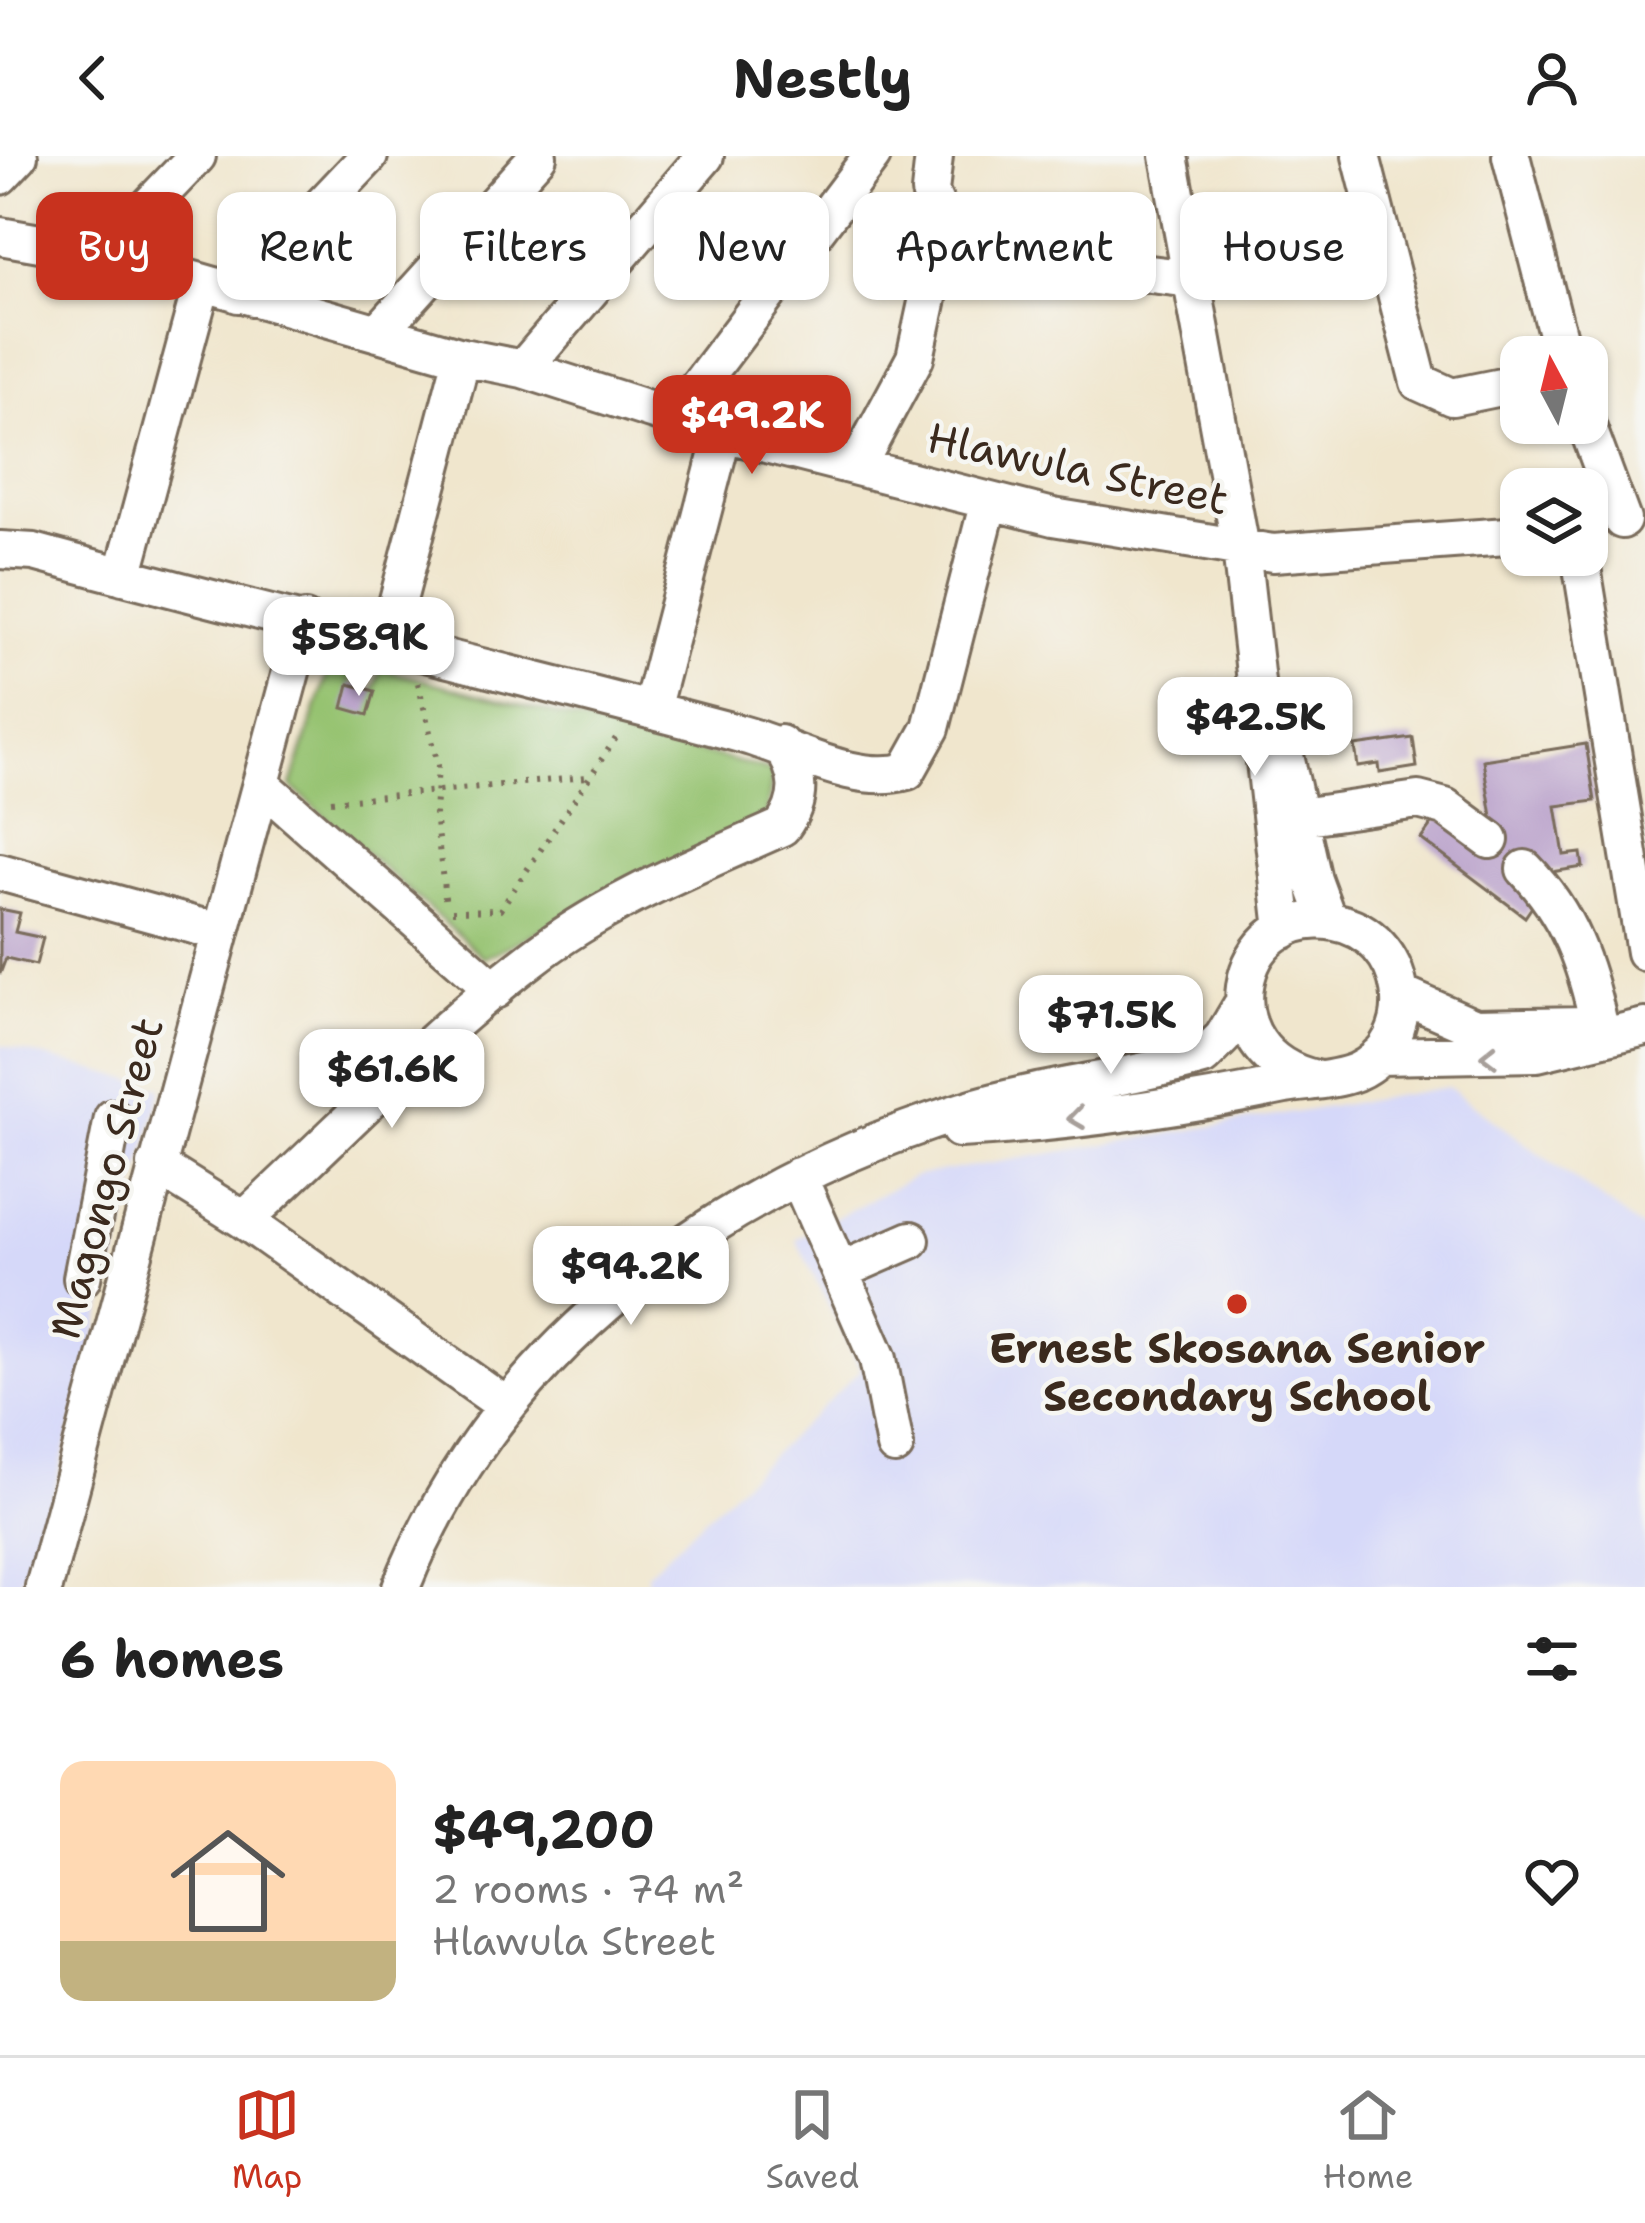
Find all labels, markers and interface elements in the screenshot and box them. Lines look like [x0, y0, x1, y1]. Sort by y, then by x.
text: Nestly [733, 42, 912, 114]
icon: back [60, 45, 126, 111]
icon: person [1519, 45, 1585, 111]
chip: Buy [36, 192, 193, 300]
chip: Rent [217, 192, 396, 300]
chip: Filters [420, 192, 630, 300]
chip: New [654, 192, 829, 300]
chip: Apartment [853, 192, 1156, 300]
chip: House [1180, 192, 1387, 300]
north arrow [1500, 336, 1608, 444]
map controls [1500, 336, 1608, 576]
pin: $49.2K [654, 375, 850, 477]
text: $49.2K [680, 388, 824, 440]
street label: Hlawula Street [923, 409, 1233, 527]
button: layers [1500, 468, 1608, 576]
pin: $58.9K [261, 597, 457, 699]
text: $58.9K [290, 610, 428, 662]
pin: $42.5K [1157, 677, 1353, 779]
text: $42.5K [1185, 690, 1325, 742]
pin: $71.5K [1013, 975, 1209, 1077]
text: $71.5K [1046, 988, 1176, 1040]
street label: Magongo Street [36, 1011, 176, 1345]
pin: $61.6K [294, 1029, 490, 1131]
text: $61.6K [326, 1042, 458, 1094]
one-way arrow [1479, 1043, 1498, 1069]
one-way arrow [1066, 1104, 1086, 1130]
pin: $94.2K [533, 1226, 729, 1328]
text: $94.2K [560, 1239, 702, 1291]
marker: Ernest Skosana Senior Secondary School [1224, 1291, 1250, 1317]
place label: Ernest Skosana Senior Secondary School [989, 1320, 1485, 1424]
text: 6 homes [60, 1625, 284, 1693]
icon: filters [1519, 1626, 1585, 1692]
text: $49,200 [432, 1795, 655, 1863]
icon: home [156, 1809, 300, 1953]
icon: heart [1519, 1848, 1585, 1914]
text: 2 rooms · 74 m² [432, 1863, 744, 1915]
text: Hlawula Street [432, 1915, 716, 1967]
tab: Map [232, 2082, 302, 2199]
tab: Saved [766, 2082, 859, 2199]
tab: Home [1323, 2082, 1413, 2199]

